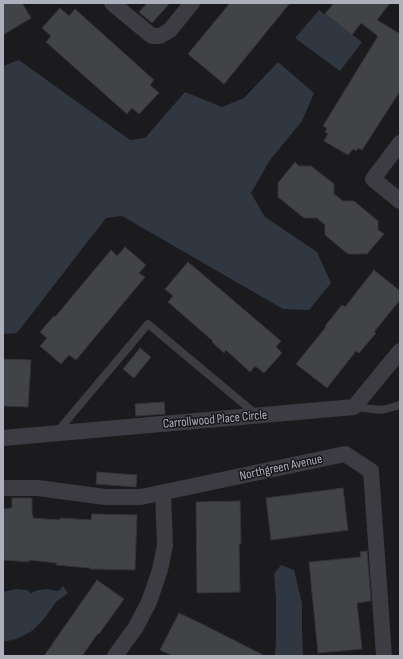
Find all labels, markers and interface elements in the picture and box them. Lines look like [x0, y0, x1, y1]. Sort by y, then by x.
street label: Carrollwood Place Circle [162, 408, 268, 432]
street label: Northgreen Avenue [238, 452, 324, 484]

